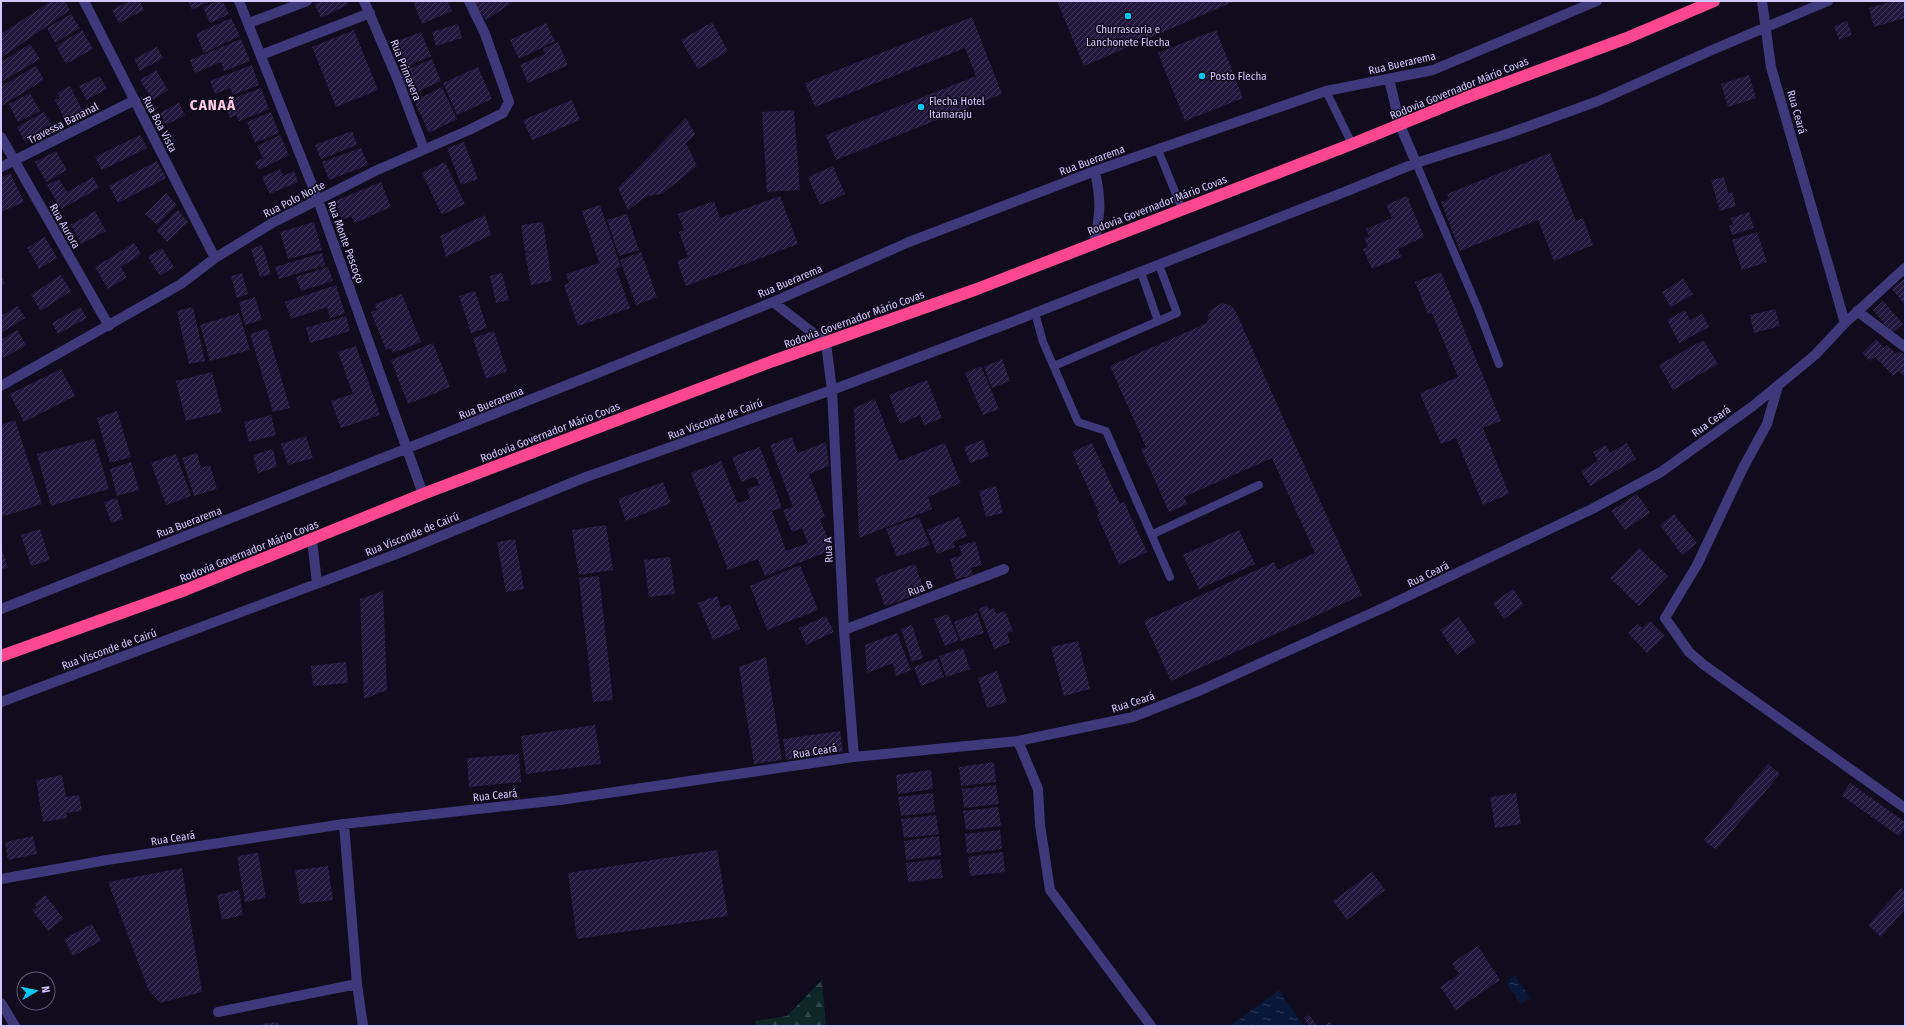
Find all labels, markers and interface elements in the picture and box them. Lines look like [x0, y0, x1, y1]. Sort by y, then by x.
marker: Churrascaria e Lanchonete Flecha [1123, 11, 1133, 21]
place label: Churrascaria e Lanchonete Flecha [1086, 23, 1170, 49]
street label: Rua Primavera [387, 38, 424, 103]
street label: Rua Buerarema [1367, 49, 1437, 78]
street label: Rodovia Governador Mário Covas [1388, 55, 1531, 122]
place label: Posto Flecha [1210, 70, 1267, 83]
marker: Posto Flecha [1197, 71, 1207, 81]
street label: Rua Ceará [1784, 89, 1809, 135]
street label: Rua Boa Vista [140, 94, 179, 155]
place label: Flecha Hotel Itamaraju [929, 95, 985, 121]
district label: CANAÃ [190, 96, 236, 114]
street label: Travessa Bananal [26, 100, 101, 147]
marker: Flecha Hotel Itamaraju [916, 102, 926, 112]
street label: Rua Buerarema [1058, 143, 1127, 178]
street label: Rodovia Governador Mário Covas [1086, 173, 1229, 238]
street label: Rua Polo Norte [261, 178, 327, 221]
street label: Rua Monte Pescoço [325, 199, 367, 285]
street label: Rua Aurora [47, 202, 83, 251]
street label: Rua Buerarema [756, 262, 824, 301]
street label: Rodovia Governador Mário Covas [782, 288, 926, 351]
street label: Rua Buerarema [457, 385, 525, 422]
street label: Rua Visconde de Cairú [666, 396, 764, 443]
street label: Rodovia Governador Mário Covas [479, 400, 622, 465]
street label: Rua Ceará [1689, 403, 1733, 440]
street label: Rua Buerarema [155, 504, 224, 541]
street label: Rua Visconde de Cairú [363, 510, 461, 559]
street label: Rodovia Governador Mário Covas [178, 518, 321, 585]
street label: Rua A [821, 537, 836, 563]
street label: Rua Ceará [1405, 559, 1451, 590]
street label: Rua B [906, 578, 935, 599]
street label: Rua Visconde de Cairú [60, 626, 158, 673]
street label: Rua Ceará [1110, 689, 1156, 716]
street label: Rua Ceará [792, 742, 838, 761]
street label: Rua Ceará [472, 787, 518, 804]
street label: Rua Ceará [150, 829, 196, 848]
north arrow [16, 971, 56, 1011]
text: N [38, 985, 52, 994]

